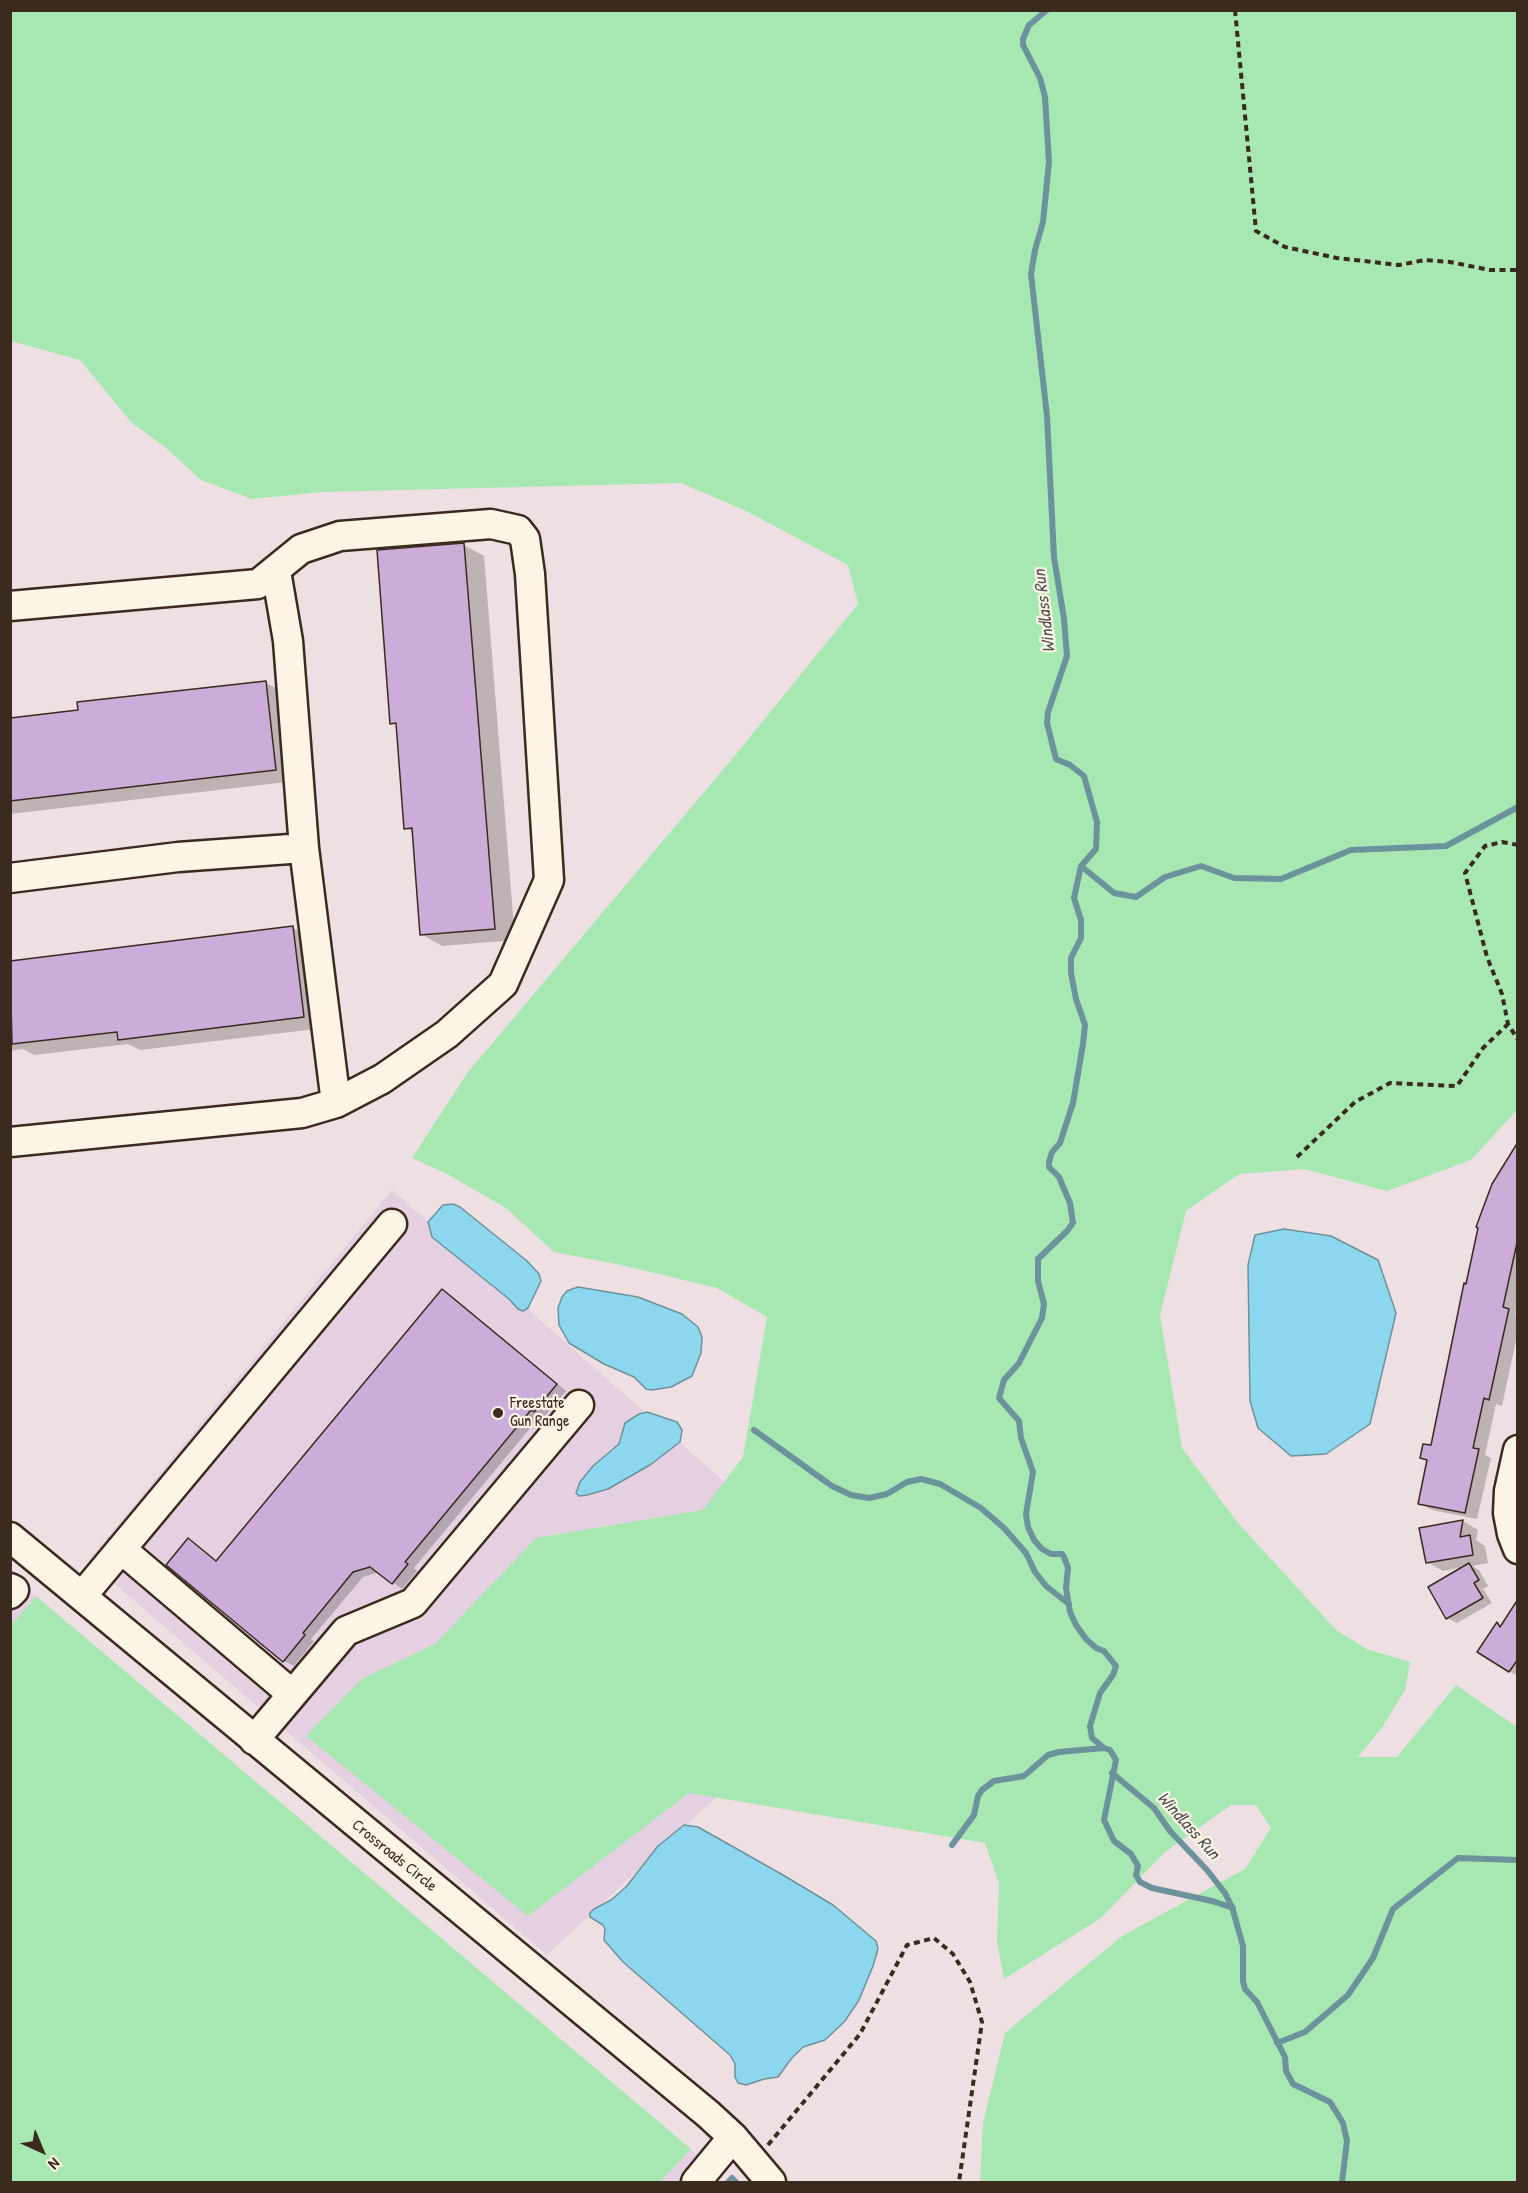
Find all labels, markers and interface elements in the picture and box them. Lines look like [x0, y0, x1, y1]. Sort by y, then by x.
water label: Windlass Run [1029, 568, 1061, 654]
place label: Freestate Gun Range [510, 1394, 569, 1432]
marker: Freestate Gun Range [491, 1406, 505, 1420]
water label: Windlass Run [1152, 1788, 1224, 1864]
street label: Crossroads Circle [348, 1816, 440, 1896]
north arrow [12, 2121, 72, 2181]
text: N [44, 2153, 65, 2175]

